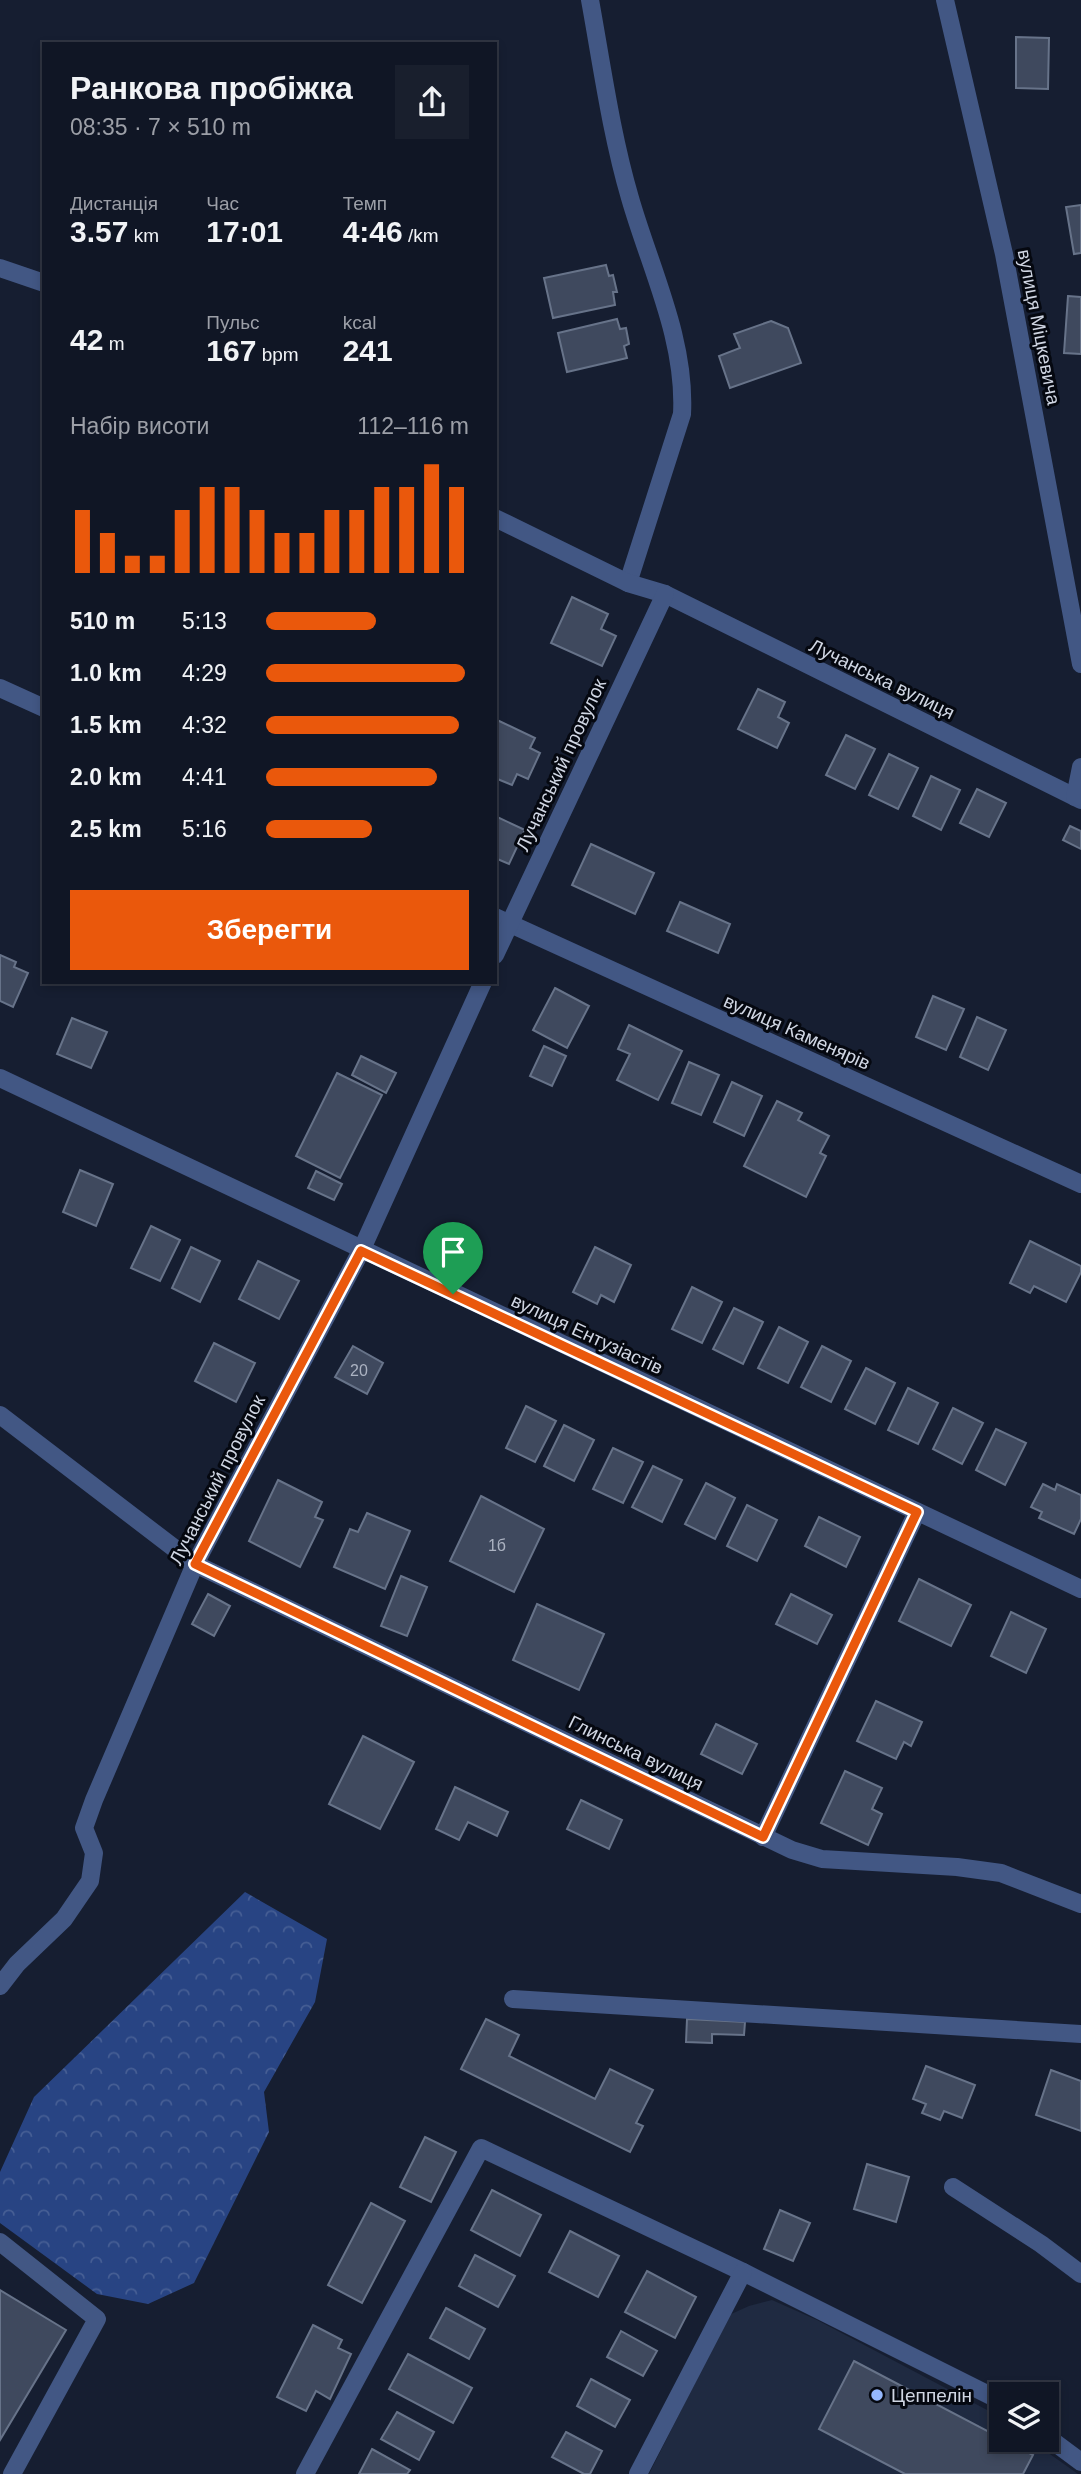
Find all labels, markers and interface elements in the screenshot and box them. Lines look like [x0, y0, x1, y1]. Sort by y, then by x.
button: share [395, 65, 469, 139]
text: Ранкова пробіжка [70, 70, 353, 106]
text: 08:35 · 7 × 510 m [70, 114, 251, 140]
text: Дистанція [70, 193, 158, 214]
text: Час [206, 193, 239, 214]
text: Темп [343, 193, 387, 214]
text: 3.57 [70, 215, 128, 248]
text: 17:01 [206, 215, 283, 248]
text: 4:46 [343, 215, 403, 248]
text: km [128, 225, 159, 246]
text: /km [403, 225, 439, 246]
street label: вулиця Міцкевича [1014, 247, 1064, 407]
text: Пульс [206, 312, 260, 333]
text: kcal [343, 312, 376, 333]
text: 42 [70, 323, 103, 356]
text: m [103, 333, 124, 354]
text: 167 [206, 334, 256, 367]
text: 241 [343, 334, 393, 367]
text: bpm [256, 344, 299, 365]
text: Набір висоти [70, 413, 209, 439]
text: 112–116 m [357, 413, 469, 439]
text: 510 m [70, 608, 135, 634]
text: 5:13 [182, 608, 227, 634]
street label: Лучанська вулиця [806, 635, 958, 723]
text: 1.0 km [70, 660, 142, 686]
text: 4:29 [182, 660, 227, 686]
street label: Лучанський провулок [512, 675, 610, 855]
text: 1.5 km [70, 712, 142, 738]
text: 4:32 [182, 712, 227, 738]
text: 2.0 km [70, 764, 142, 790]
text: 4:41 [182, 764, 227, 790]
text: 2.5 km [70, 816, 142, 842]
text: 5:16 [182, 816, 227, 842]
button: Зберегти [70, 890, 469, 970]
street label: вулиця Каменярів [721, 990, 873, 1074]
pin [423, 1222, 483, 1294]
icon: arrive [434, 1233, 472, 1271]
street label: вулиця Ентузіастів [508, 1290, 666, 1378]
house number: 20 [350, 1362, 368, 1379]
street label: Лучанський провулок [165, 1391, 269, 1568]
house number: 1б [488, 1537, 506, 1554]
street label: Глинська вулиця [565, 1711, 707, 1795]
map controls [989, 2382, 1059, 2452]
button: layers [989, 2382, 1059, 2452]
place label: Цеппелін [891, 2385, 972, 2406]
marker: Цеппелін [869, 2387, 885, 2403]

